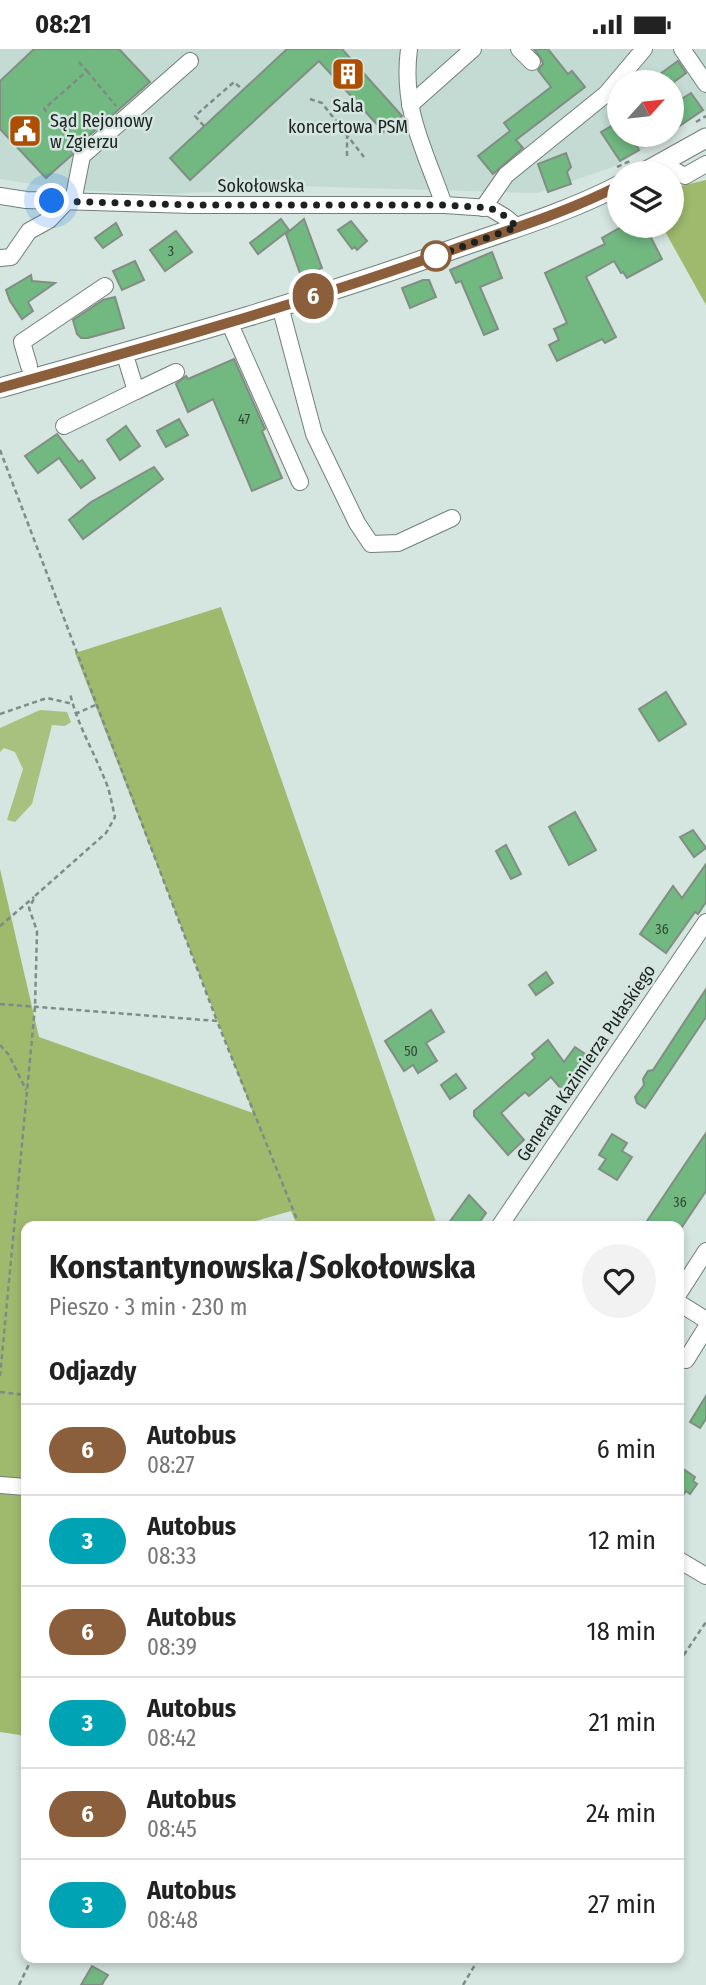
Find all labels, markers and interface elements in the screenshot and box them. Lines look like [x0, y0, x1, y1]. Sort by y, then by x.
text: 08:21 [35, 9, 91, 40]
building icon: Sala koncertowa PSM [329, 55, 367, 93]
north arrow [607, 70, 684, 147]
map controls [607, 70, 684, 238]
place label: Sala koncertowa PSM [288, 95, 408, 138]
place label: Sąd Rejonowy w Zgierzu [50, 110, 153, 153]
public building icon: Sąd Rejonowy w Zgierzu [6, 112, 44, 150]
button: layers [607, 161, 684, 238]
street label: Sokołowska [217, 175, 305, 197]
your location [34, 183, 69, 218]
unlabelled marker [421, 241, 451, 271]
house number: 3 [168, 243, 174, 260]
line badge: 6 [290, 273, 336, 319]
text: 6 [307, 282, 319, 310]
house number: 47 [238, 411, 250, 428]
house number: 36 [655, 921, 669, 938]
street label: Generała Kazimierza Pułaskiego [512, 960, 660, 1166]
house number: 50 [404, 1043, 418, 1060]
house number: 36 [673, 1194, 687, 1211]
button: heart [582, 1244, 656, 1318]
text: Konstantynowska/Sokołowska [49, 1247, 476, 1287]
text: Pieszo · 3 min · 230 m [49, 1293, 247, 1321]
text: Odjazdy [49, 1356, 136, 1387]
text: Autobus [147, 1420, 236, 1451]
text: 6 min [597, 1434, 656, 1465]
text: 6 [81, 1436, 94, 1464]
text: 08:27 [147, 1451, 195, 1479]
text: Autobus [147, 1511, 236, 1542]
text: 12 min [588, 1525, 656, 1556]
text: 3 [82, 1527, 93, 1555]
text: 08:33 [147, 1542, 196, 1570]
text: Autobus [147, 1602, 236, 1633]
text: 18 min [587, 1616, 656, 1647]
text: 6 [81, 1618, 94, 1646]
text: 08:39 [147, 1633, 197, 1661]
text: Autobus [147, 1693, 236, 1724]
text: 21 min [589, 1707, 656, 1738]
text: 3 [82, 1709, 93, 1737]
text: 08:42 [147, 1724, 196, 1752]
text: Autobus [147, 1784, 236, 1815]
text: 24 min [586, 1798, 656, 1829]
text: 6 [81, 1800, 94, 1828]
text: 08:45 [147, 1815, 197, 1843]
text: Autobus [147, 1875, 236, 1906]
text: 27 min [588, 1889, 656, 1920]
text: 3 [82, 1891, 93, 1919]
text: 08:48 [147, 1906, 198, 1934]

